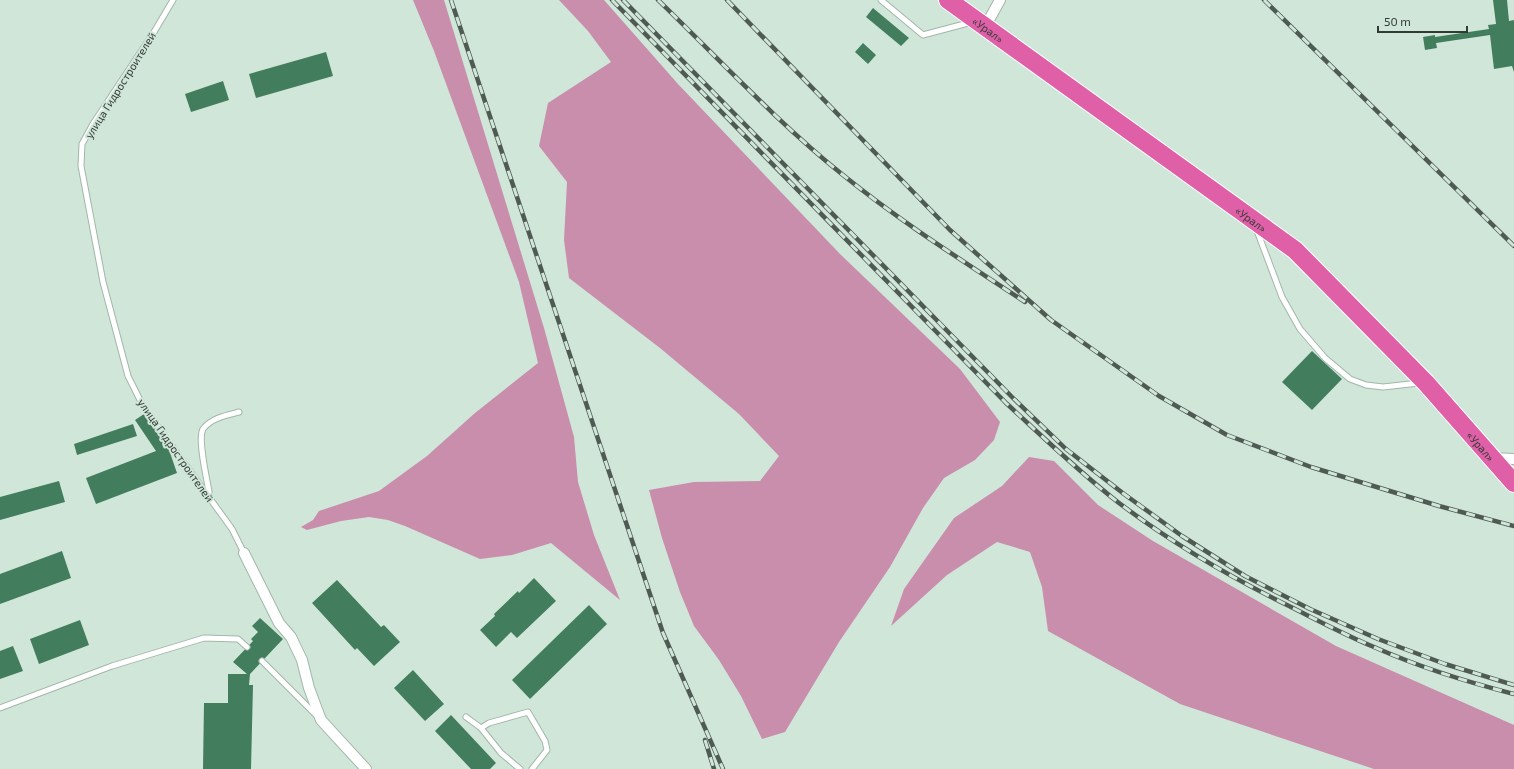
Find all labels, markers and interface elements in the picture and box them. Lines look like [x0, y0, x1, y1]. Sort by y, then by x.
scale bar [1378, 8, 1467, 34]
street label: «Урал» [970, 14, 1007, 45]
text: 50 m [1384, 14, 1411, 28]
street label: улица Гидростроителей [82, 29, 159, 141]
street label: «Урал» [1233, 203, 1270, 234]
street label: улица Гидростроителей [135, 396, 217, 505]
street label: «Урал» [1465, 428, 1498, 463]

